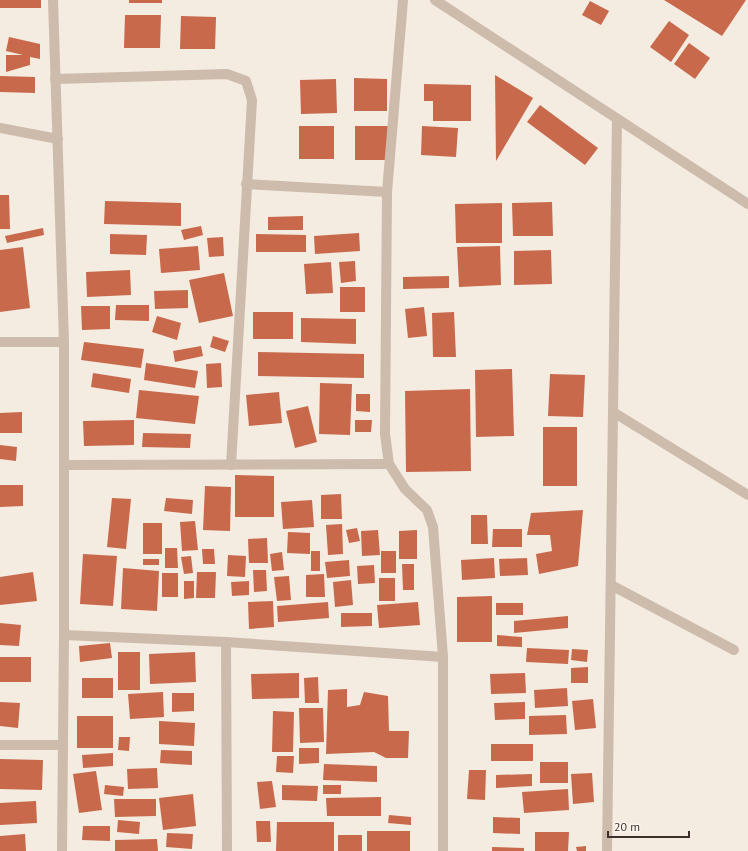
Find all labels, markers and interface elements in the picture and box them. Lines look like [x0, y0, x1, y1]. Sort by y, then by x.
scale bar [608, 813, 689, 839]
text: 20 m [614, 819, 640, 834]

